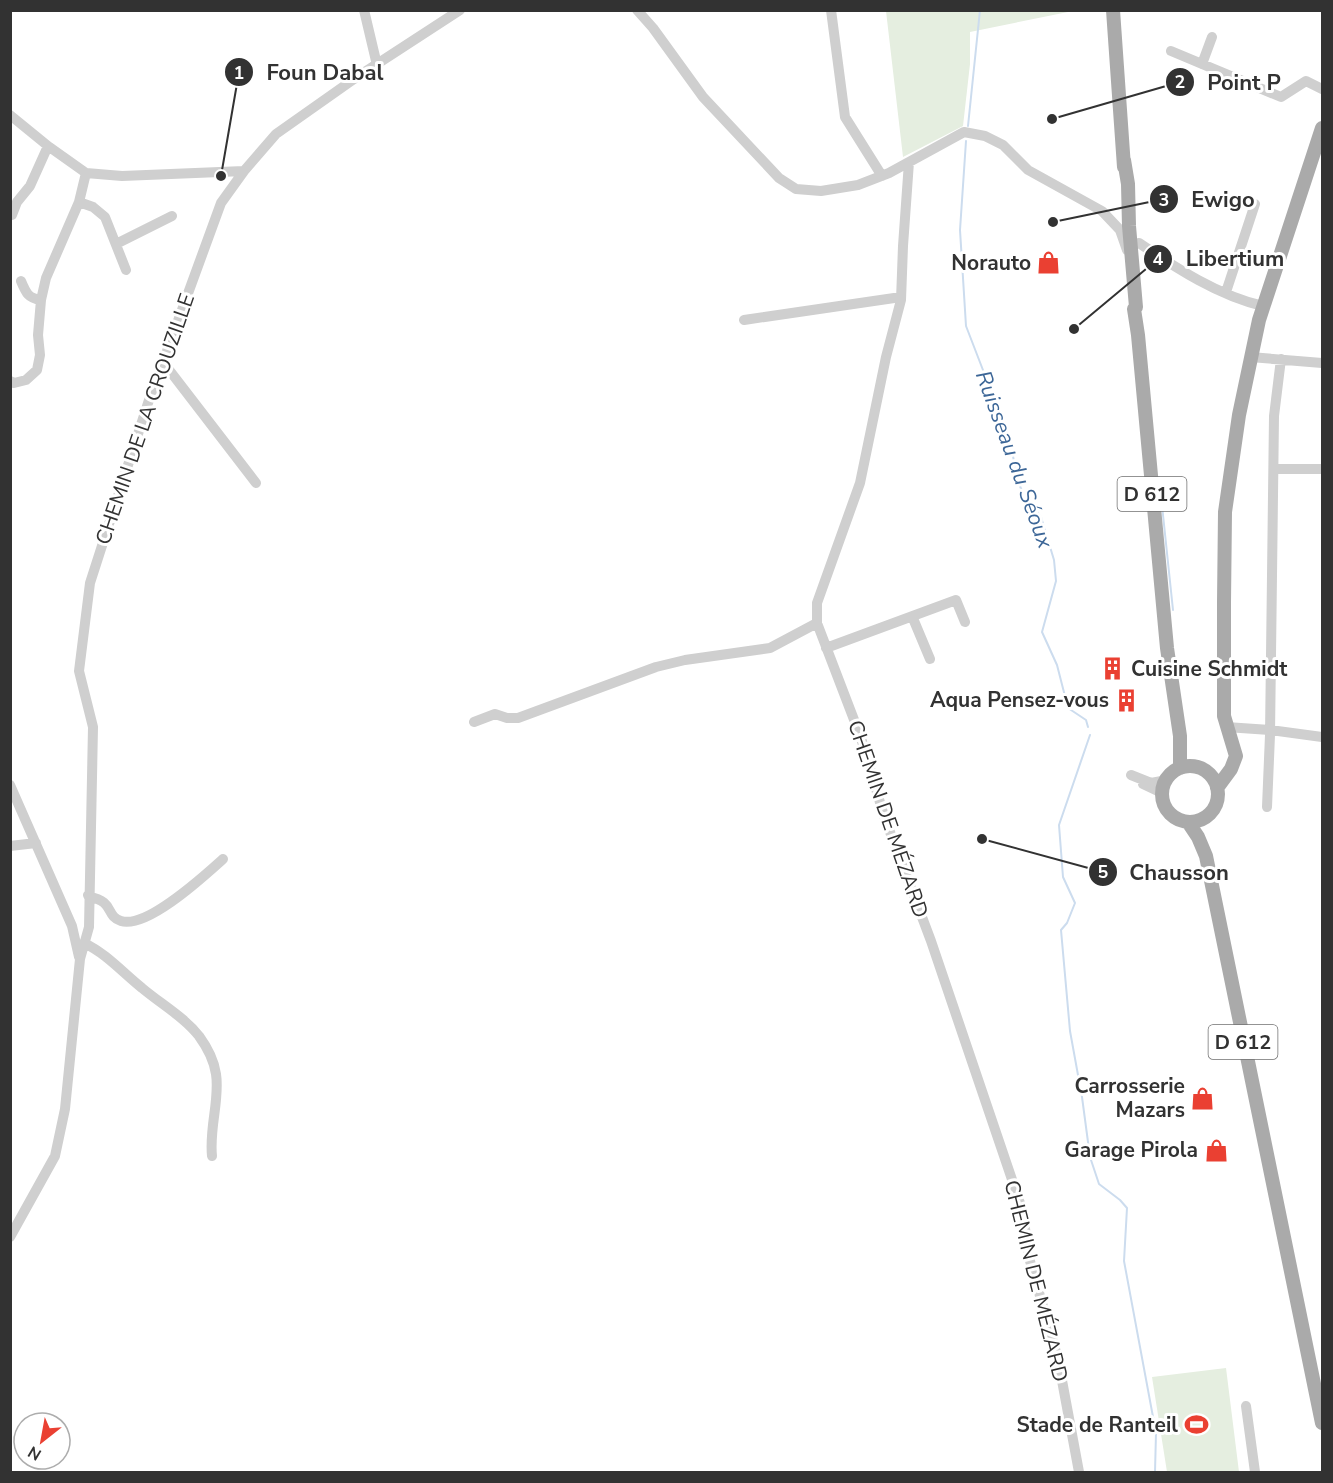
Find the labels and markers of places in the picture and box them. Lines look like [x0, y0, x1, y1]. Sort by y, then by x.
callout: Foun Dabal [224, 52, 396, 92]
callout: Point P [1165, 62, 1293, 102]
callout: Ewigo [1149, 179, 1266, 219]
callout: Libertium [1143, 239, 1296, 279]
place label: Norauto [951, 249, 1031, 277]
shop icon: Norauto [1036, 250, 1062, 276]
place label: Cuisine Schmidt [1131, 655, 1288, 683]
building icon: Cuisine Schmidt [1100, 656, 1126, 682]
place label: Aqua Pensez-vous [930, 686, 1109, 714]
building icon: Aqua Pensez-vous [1114, 687, 1140, 713]
callout: Chausson [1088, 852, 1241, 892]
place label: Carrosserie Mazars [1074, 1072, 1185, 1124]
shop icon: Carrosserie Mazars [1190, 1085, 1216, 1111]
place label: Garage Pirola [1064, 1136, 1198, 1164]
shop icon: Garage Pirola [1203, 1137, 1229, 1163]
place label: Stade de Ranteil [1017, 1411, 1178, 1439]
sports icon: Stade de Ranteil [1183, 1412, 1209, 1438]

